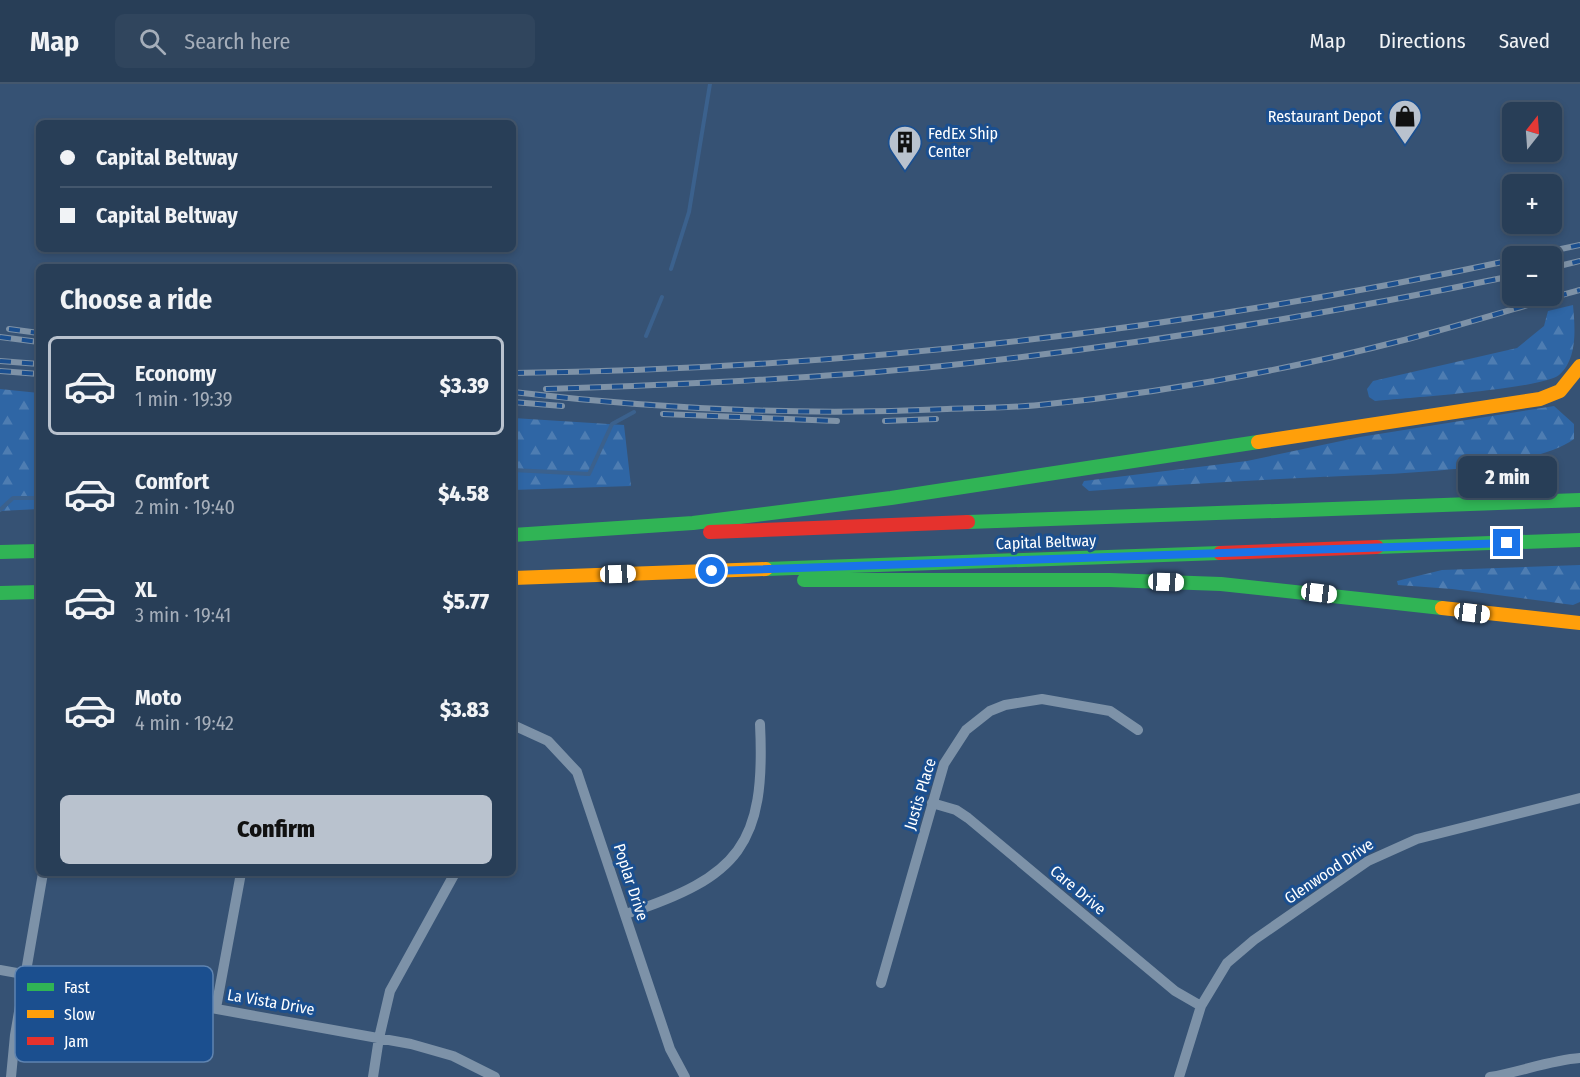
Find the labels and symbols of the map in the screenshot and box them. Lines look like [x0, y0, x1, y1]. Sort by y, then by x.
shop icon: Restaurant Depot [1387, 98, 1423, 145]
north arrow [1502, 102, 1562, 162]
place label: Restaurant Depot [1268, 107, 1383, 126]
building icon: FedEx Ship Center [887, 124, 923, 171]
place label: FedEx Ship Center [928, 124, 998, 161]
callout: 2 min [1458, 456, 1556, 498]
route end [1493, 529, 1520, 556]
street label: Capital Beltway [996, 531, 1097, 553]
route start [698, 557, 725, 584]
car [600, 564, 636, 584]
car [1148, 572, 1184, 592]
car [1300, 582, 1338, 604]
car [1453, 602, 1491, 624]
street label: Justis Place [900, 756, 940, 832]
street label: Glenwood Drive [1281, 834, 1377, 908]
street label: Poplar Drive [610, 841, 652, 923]
street label: Care Drive [1046, 861, 1110, 919]
legend [15, 966, 213, 1062]
text: Fast [64, 978, 91, 997]
street label: La Vista Drive [226, 985, 316, 1019]
text: Slow [64, 1005, 95, 1024]
text: Jam [64, 1032, 89, 1051]

